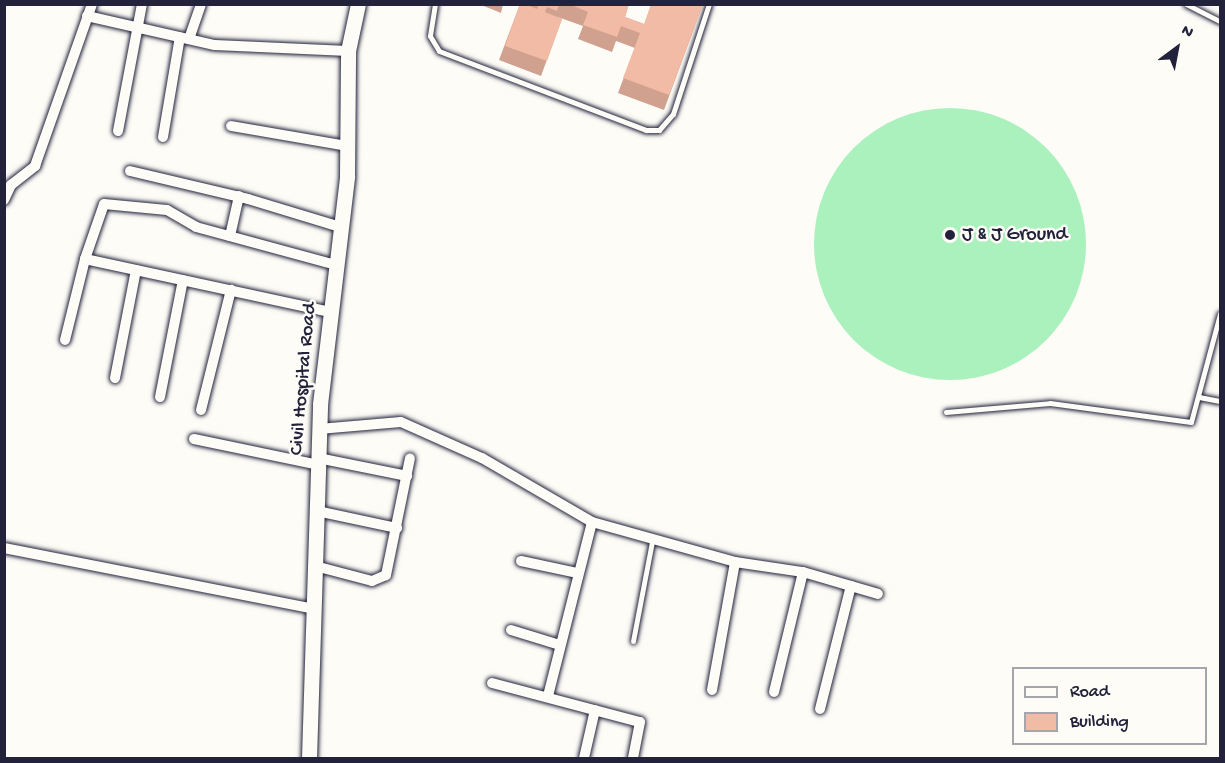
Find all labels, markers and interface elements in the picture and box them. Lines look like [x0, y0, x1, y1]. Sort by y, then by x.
north arrow [1147, 18, 1207, 78]
text: N [1177, 21, 1196, 43]
place label: J & J Ground [962, 223, 1067, 247]
marker: J & J Ground [943, 228, 957, 242]
street label: Civil Hospital Road [285, 302, 323, 456]
legend [1012, 667, 1207, 745]
text: Road [1070, 682, 1109, 703]
text: Building [1070, 712, 1129, 733]

